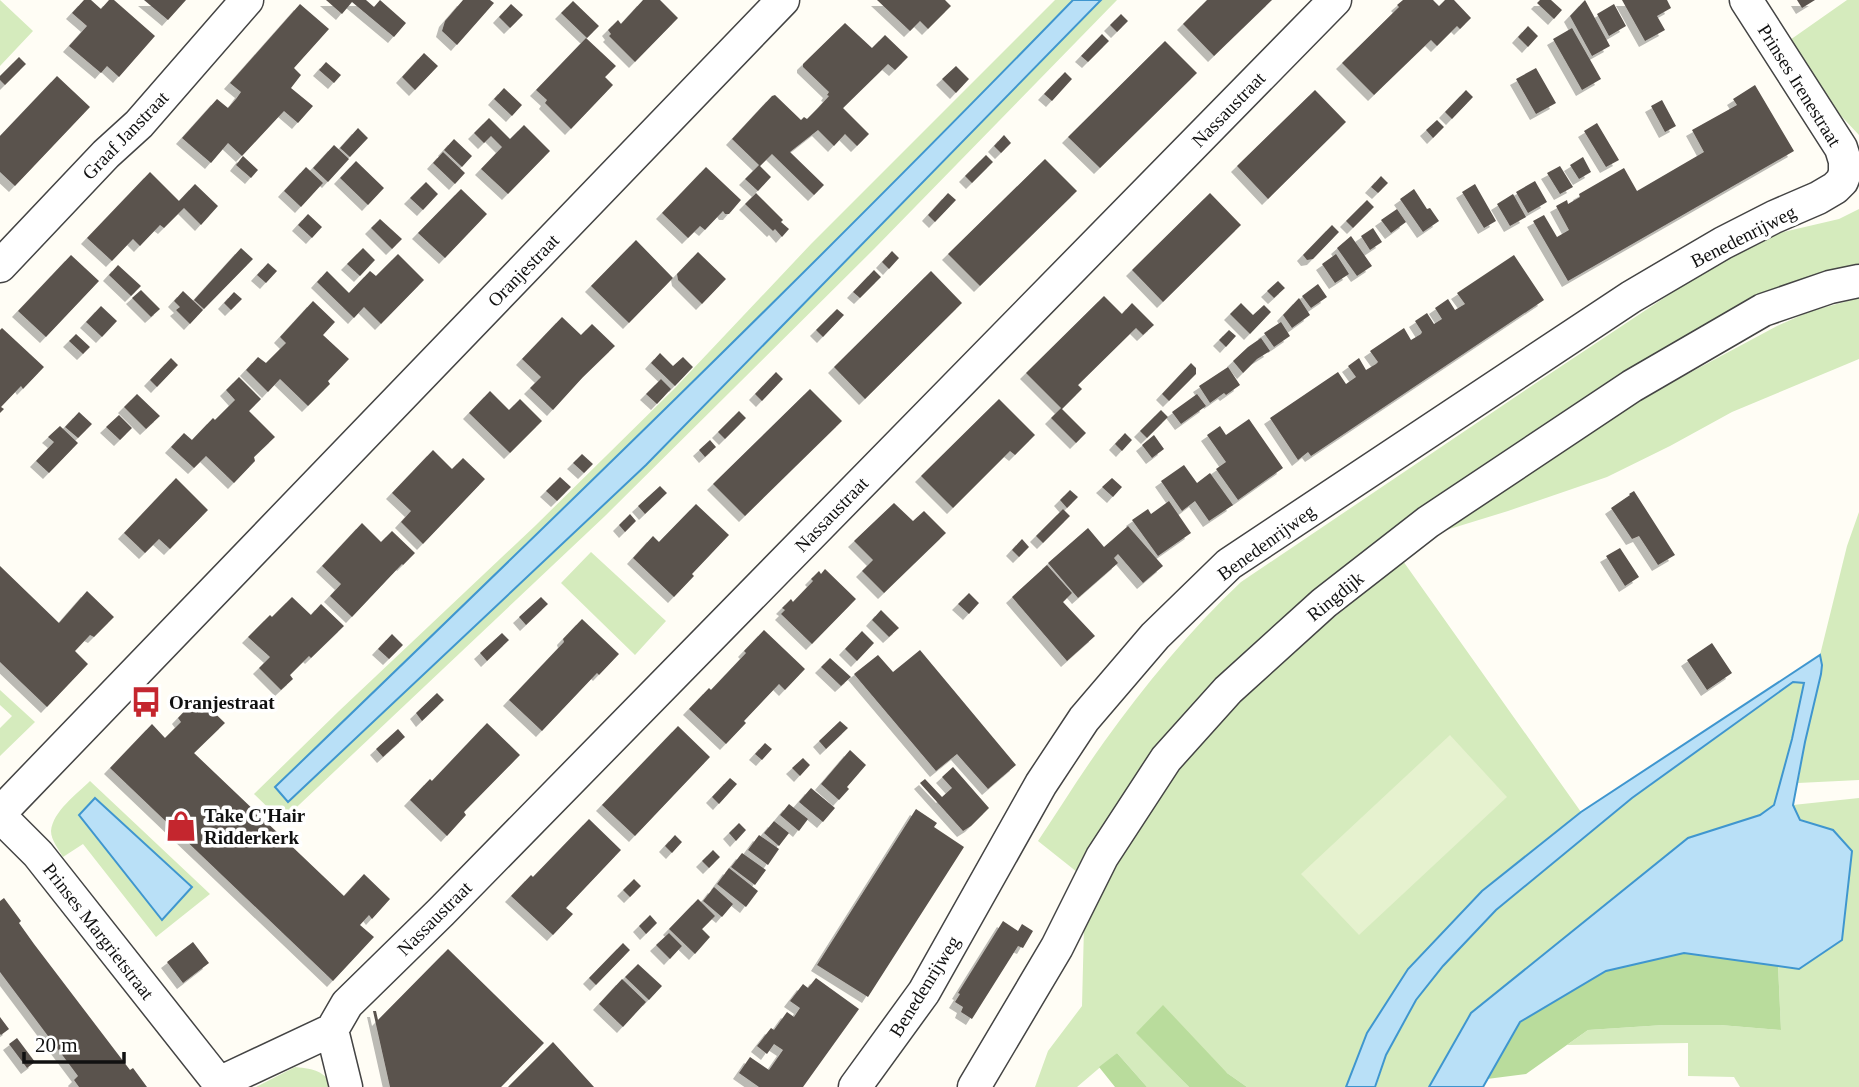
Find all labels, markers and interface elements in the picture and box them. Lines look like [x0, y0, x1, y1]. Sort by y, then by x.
street label: Prinses Irenestraat [1754, 20, 1846, 151]
street label: Nassaustraat [1187, 67, 1270, 151]
street label: Graaf Janstraat [78, 86, 173, 184]
street label: Benedenrijweg [1687, 201, 1800, 272]
street label: Oranjestraat [484, 229, 564, 311]
street label: Nassaustraat [790, 472, 873, 556]
street label: Benedenrijweg [1214, 500, 1319, 585]
street label: Ringdijk [1303, 567, 1368, 625]
bus stop icon: Oranjestraat [129, 685, 163, 719]
place label: Oranjestraat [169, 692, 275, 713]
place label: Take C'Hair Ridderkerk [204, 805, 306, 848]
shop icon: Take C'Hair Ridderkerk [164, 809, 198, 843]
street label: Prinses Margrietstraat [39, 859, 159, 1004]
street label: Nassaustraat [393, 876, 476, 960]
street label: Benedenrijweg [885, 932, 964, 1041]
scale bar [24, 1020, 124, 1064]
text: 20 m [35, 1033, 78, 1057]

